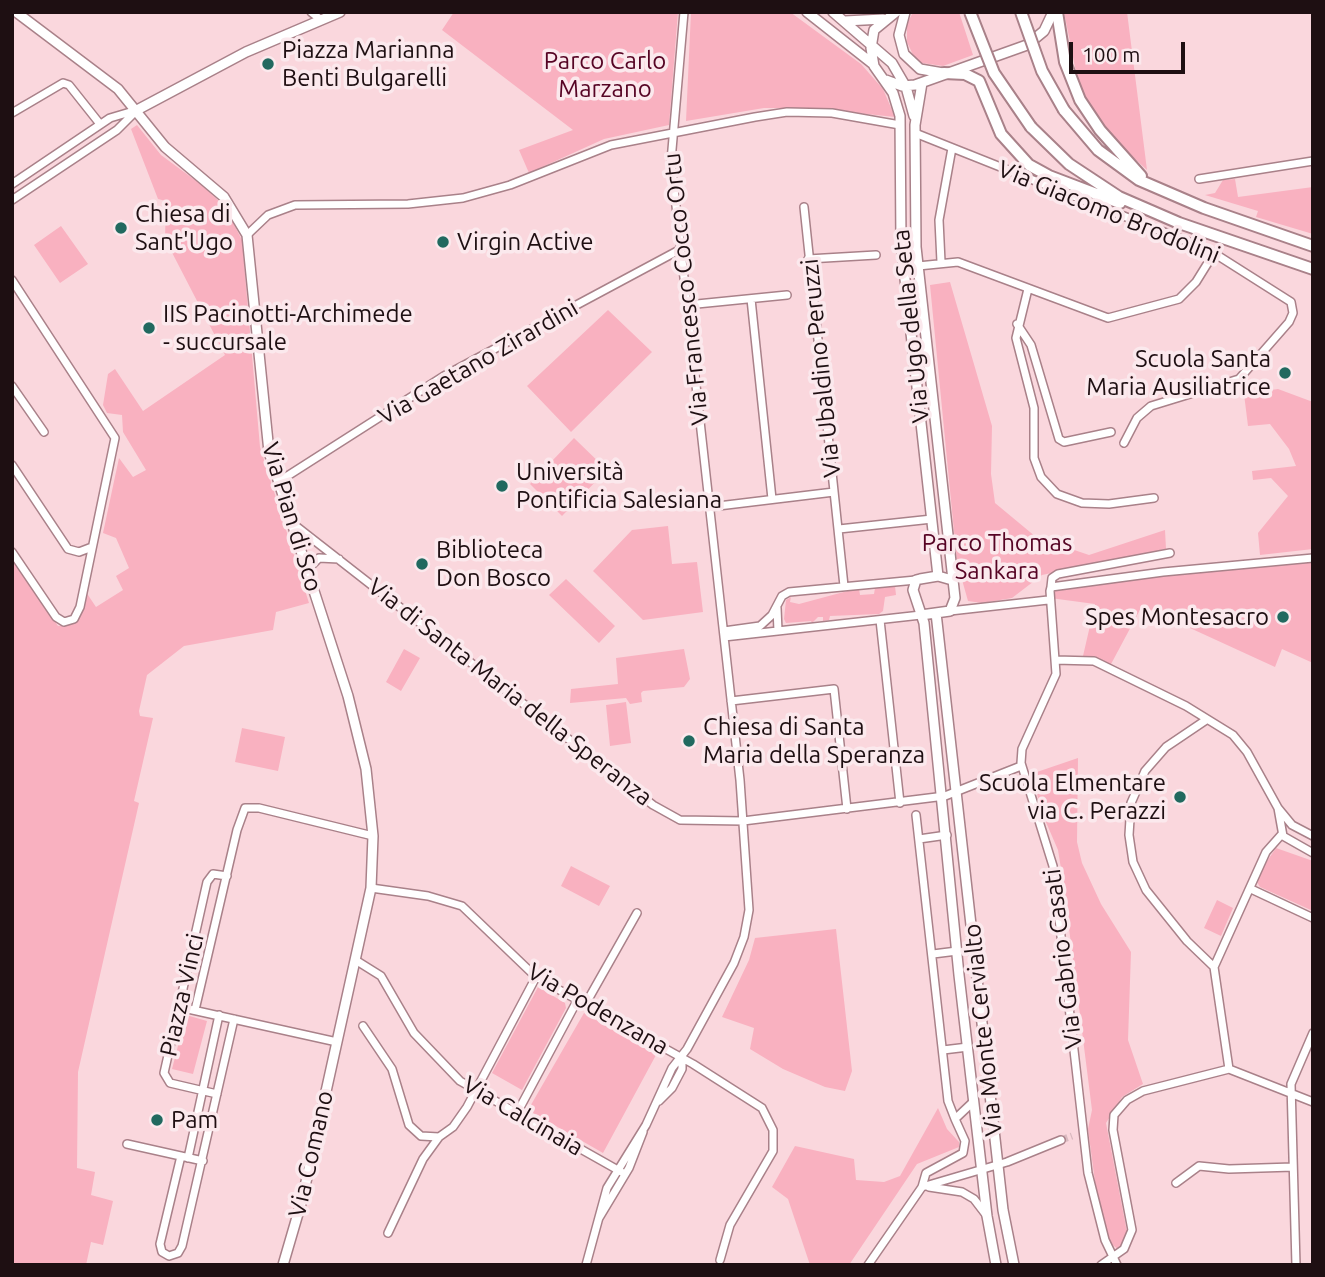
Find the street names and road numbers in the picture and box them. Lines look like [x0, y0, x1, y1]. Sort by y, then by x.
street label: Via Francesco Cocco Ortu [657, 151, 715, 427]
street label: Via Giacomo Brodolini [994, 154, 1224, 270]
street label: Via Ugo della Seta [887, 228, 935, 424]
street label: Via Ubaldino Peruzzi [795, 257, 847, 479]
street label: Via Gaetano Zirardini [373, 293, 583, 431]
street label: Via Pian di Sco [256, 439, 328, 595]
street label: Via di Santa Maria della Speranza [362, 572, 658, 812]
street label: Via Gabrio Casati [1038, 867, 1088, 1051]
street label: Via Monte Cervialto [958, 922, 1008, 1138]
street label: Piazza Vinci [154, 931, 210, 1059]
street label: Via Podenzana [522, 957, 674, 1061]
street label: Via Calcinaia [458, 1070, 588, 1162]
street label: Via Comano [282, 1088, 340, 1220]

